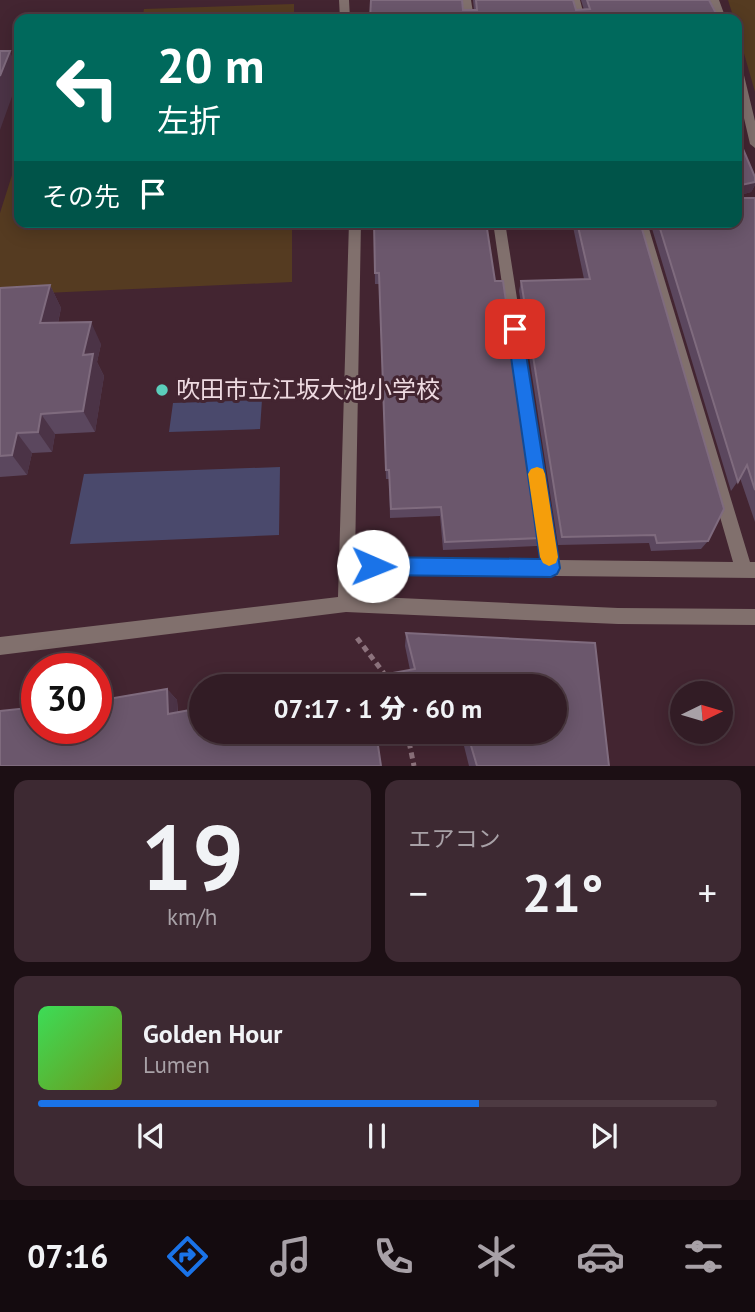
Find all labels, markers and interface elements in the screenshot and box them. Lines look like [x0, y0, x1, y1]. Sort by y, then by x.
text: 20 m [157, 33, 264, 97]
icon: left [42, 42, 133, 133]
text: 左折 [157, 99, 221, 141]
icon: arrive [134, 175, 172, 213]
text: その先 [42, 180, 120, 213]
pin [485, 299, 545, 359]
icon: arrive [496, 310, 534, 348]
place label: 吹田市立江坂大池小学校 [176, 374, 440, 405]
marker: 吹田市立江坂大池小学校 [154, 382, 170, 398]
position arrow [336, 529, 410, 603]
speed limit sign: 30 [21, 653, 112, 744]
north arrow [670, 681, 733, 744]
map controls [670, 681, 733, 744]
text: 07:17 · 1 分 · 60 m [274, 692, 482, 725]
text: 19 [141, 797, 244, 915]
text: エアコン [409, 824, 501, 853]
text: 21° [522, 859, 604, 926]
text: − [409, 868, 428, 917]
text: + [698, 868, 717, 917]
text: km/h [167, 902, 217, 931]
text: Golden Hour [143, 1017, 282, 1050]
text: Lumen [143, 1050, 210, 1079]
icon: previous [132, 1117, 170, 1155]
icon: pause [358, 1117, 396, 1155]
icon: next [585, 1117, 623, 1155]
icon: directions [163, 1232, 212, 1281]
icon: music [266, 1232, 315, 1281]
icon: phone [369, 1232, 418, 1281]
icon: climate [472, 1232, 521, 1281]
icon: car [576, 1232, 625, 1281]
icon: filters [679, 1232, 728, 1281]
text: 07:16 [27, 1235, 108, 1277]

